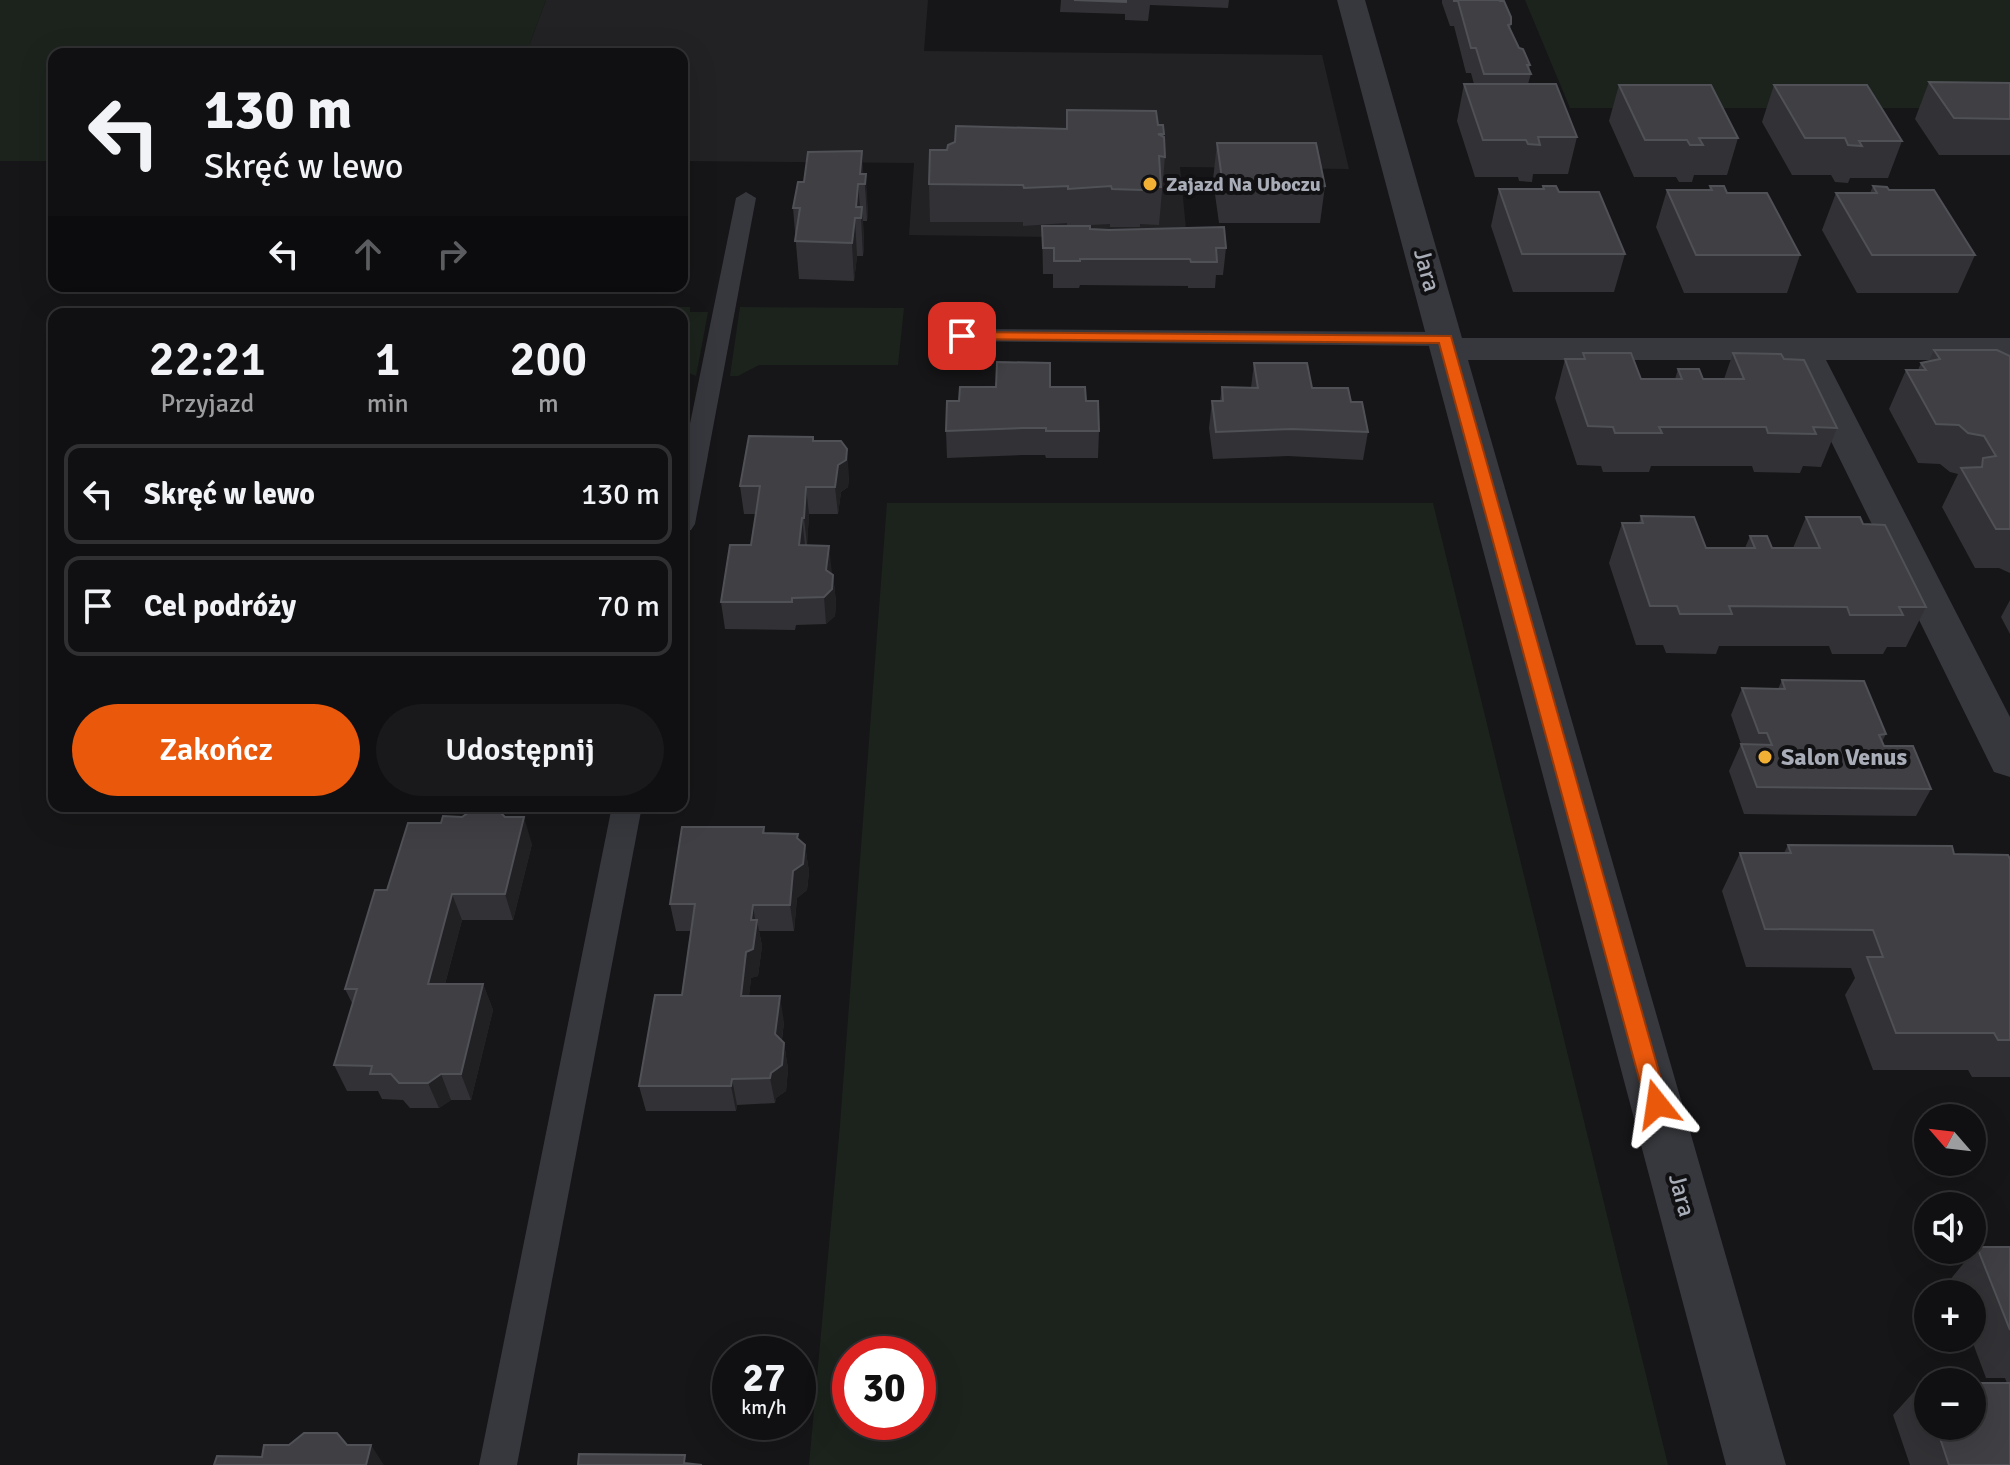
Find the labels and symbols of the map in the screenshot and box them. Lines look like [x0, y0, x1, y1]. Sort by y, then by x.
place label: Zajazd Na Uboczu [1166, 172, 1321, 197]
marker: Zajazd Na Uboczu [1141, 175, 1159, 193]
street label: Jara [1407, 245, 1447, 295]
pin [928, 302, 996, 370]
place label: Salon Venus [1781, 742, 1908, 772]
marker: Salon Venus [1756, 748, 1774, 766]
position arrow [1615, 1062, 1699, 1146]
north arrow [1914, 1104, 1986, 1176]
street label: Jara [1662, 1170, 1702, 1220]
speed limit sign: 30 [832, 1336, 936, 1440]

